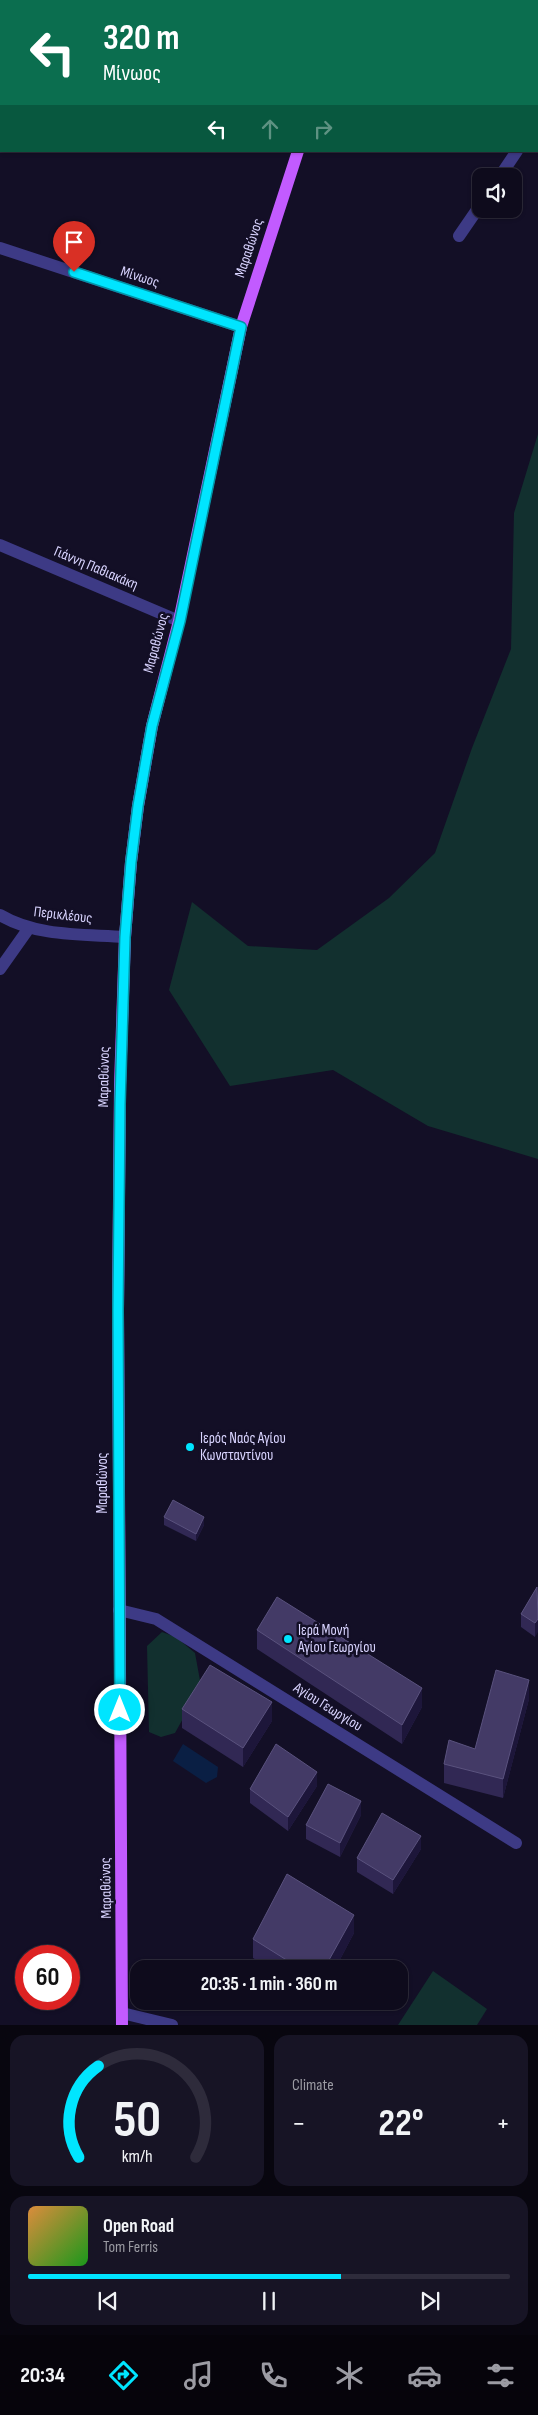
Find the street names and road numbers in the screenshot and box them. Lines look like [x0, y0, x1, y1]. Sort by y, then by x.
street label: Μαραθώνος [231, 216, 267, 280]
street label: Μίνωος [118, 262, 162, 292]
street label: Γιάννη Παθιακάκη [51, 542, 141, 594]
street label: Μαραθώνος [139, 611, 173, 675]
street label: Περικλέους [33, 902, 94, 928]
street label: Μαραθώνος [94, 1046, 114, 1108]
street label: Μαραθώνος [93, 1452, 112, 1514]
street label: Αγίου Γεωργίου [289, 1678, 366, 1736]
street label: Μαραθώνος [96, 1857, 116, 1919]

